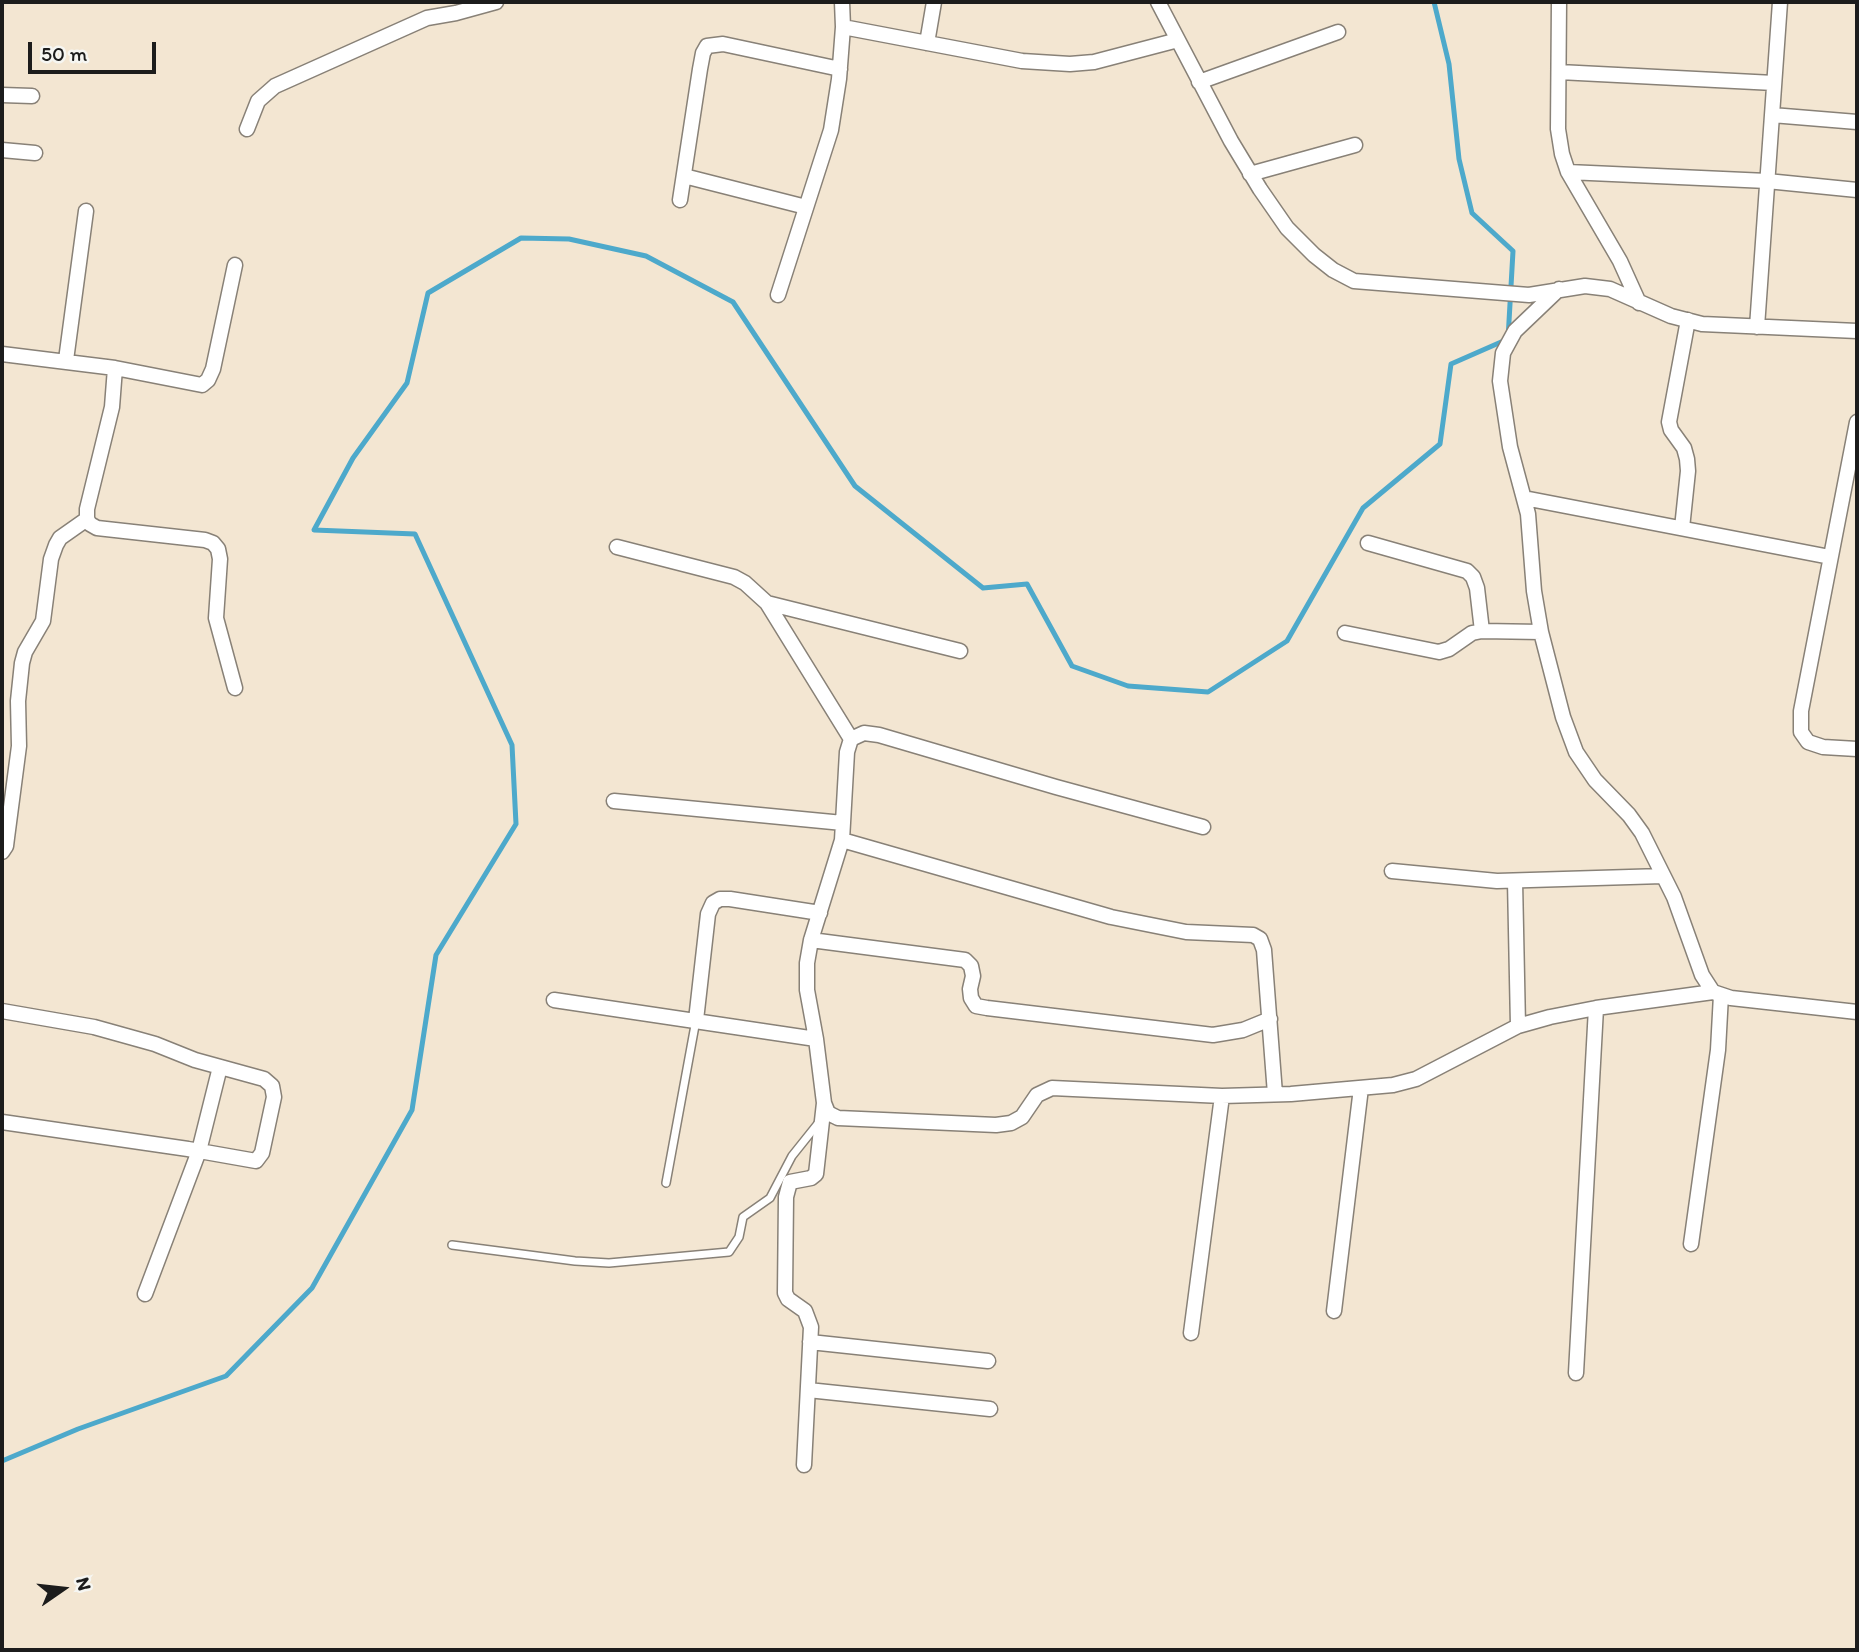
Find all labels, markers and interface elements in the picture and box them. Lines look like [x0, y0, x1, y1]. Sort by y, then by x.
scale bar [32, 28, 159, 72]
text: 50 m [41, 41, 87, 66]
north arrow [28, 1554, 98, 1624]
text: N [71, 1575, 97, 1593]

